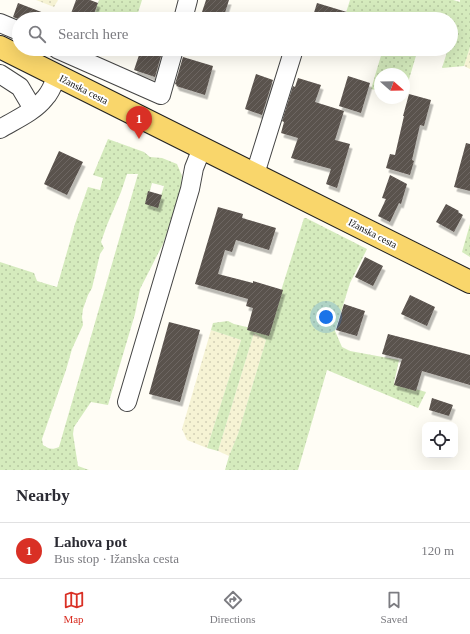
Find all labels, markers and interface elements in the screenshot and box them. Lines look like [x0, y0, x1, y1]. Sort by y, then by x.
search box [12, 12, 458, 56]
icon: search [26, 23, 48, 45]
text: Search here [58, 26, 128, 42]
north arrow [374, 68, 410, 104]
street label: Ižanska cesta [58, 73, 110, 107]
pin: 1 [126, 106, 152, 139]
street label: Ižanska cesta [347, 217, 399, 251]
your location [316, 307, 336, 327]
map controls [422, 422, 458, 458]
button: locate [422, 422, 458, 458]
text: Nearby [16, 486, 70, 505]
text: Lahova pot [54, 534, 127, 550]
text: 1 [26, 543, 32, 558]
text: 120 m [421, 543, 454, 558]
text: Bus stop · Ižanska cesta [54, 551, 179, 566]
tab: Map [63, 589, 85, 625]
tab: Directions [210, 589, 255, 625]
tab: Saved [381, 589, 407, 625]

